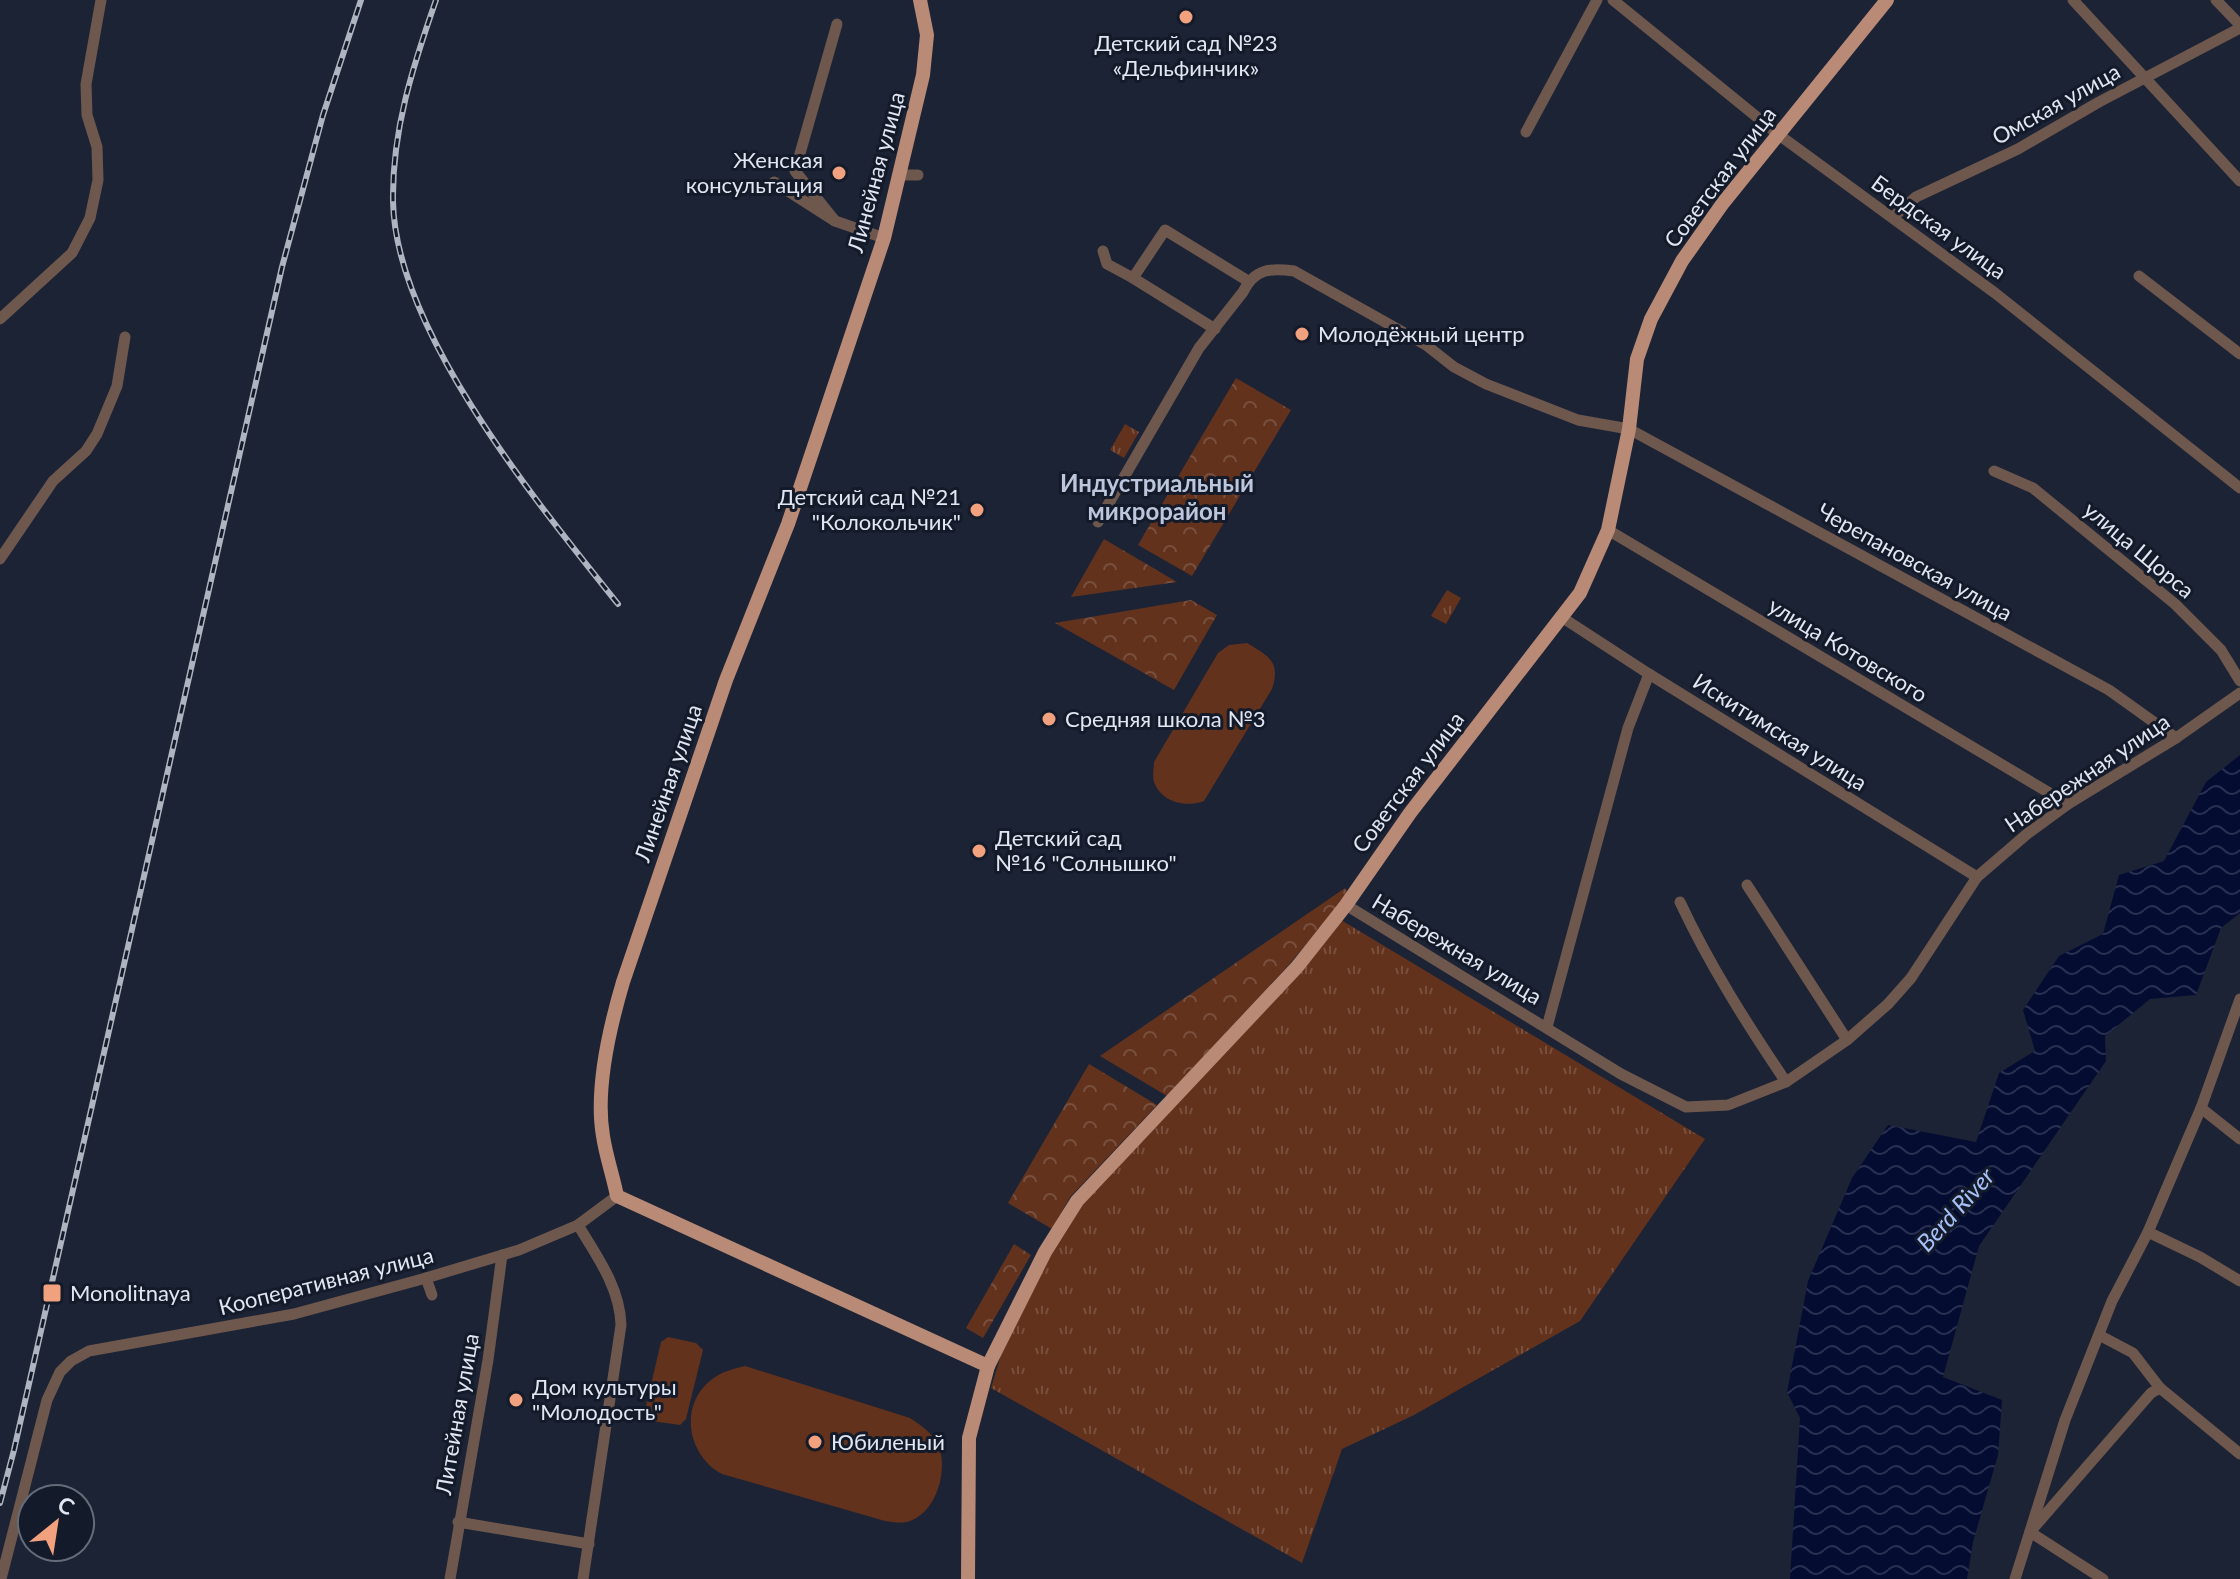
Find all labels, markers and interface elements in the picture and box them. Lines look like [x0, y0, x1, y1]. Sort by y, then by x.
marker: Детский сад №23 «Дельфинчик» [1177, 8, 1195, 26]
place label: Детский сад №23 «Дельфинчик» [1094, 29, 1278, 81]
street label: Омская улица [1987, 57, 2125, 150]
street label: Линейная улица [841, 89, 910, 256]
street label: Советская улица [1658, 101, 1781, 252]
place label: Женская консультация [686, 146, 823, 198]
marker: Женская консультация [830, 164, 848, 182]
street label: Бердская улица [1867, 169, 2012, 285]
place label: Молодёжный центр [1318, 320, 1525, 347]
marker: Молодёжный центр [1293, 325, 1311, 343]
district label: Индустриальный микрорайон [1060, 468, 1254, 525]
place label: Детский сад №21 "Колокольчик" [778, 483, 961, 535]
street label: улица Щорса [2079, 496, 2200, 604]
street label: Черепановская улица [1813, 497, 2017, 626]
marker: Детский сад №21 "Колокольчик" [968, 501, 986, 519]
street label: улица Котовского [1764, 591, 1933, 708]
street label: Искитимская улица [1688, 667, 1872, 796]
street label: Линейная улица [628, 700, 707, 866]
place label: Средняя школа №3 [1065, 705, 1266, 732]
street label: Советская улица [1346, 706, 1469, 857]
street label: Набережная улица [1999, 707, 2174, 838]
marker: Средняя школа №3 [1040, 710, 1058, 728]
place label: Детский сад №16 "Солнышко" [995, 824, 1177, 876]
marker: Детский сад №16 "Солнышко" [970, 842, 988, 860]
street label: Набережная улица [1368, 887, 1547, 1010]
water label: Berd River [1910, 1161, 2000, 1257]
street label: Кооперативная улица [216, 1241, 436, 1320]
place label: Monolitnaya [70, 1279, 191, 1306]
marker: Monolitnaya [41, 1282, 63, 1304]
street label: Литейная улица [429, 1331, 484, 1498]
place label: Дом культуры "Молодость" [532, 1373, 677, 1425]
marker: Дом культуры "Молодость" [507, 1391, 525, 1409]
place label: Юбиленый [831, 1428, 945, 1455]
marker: Юбиленый [806, 1433, 824, 1451]
north arrow [16, 1483, 96, 1563]
text: С [53, 1490, 80, 1521]

